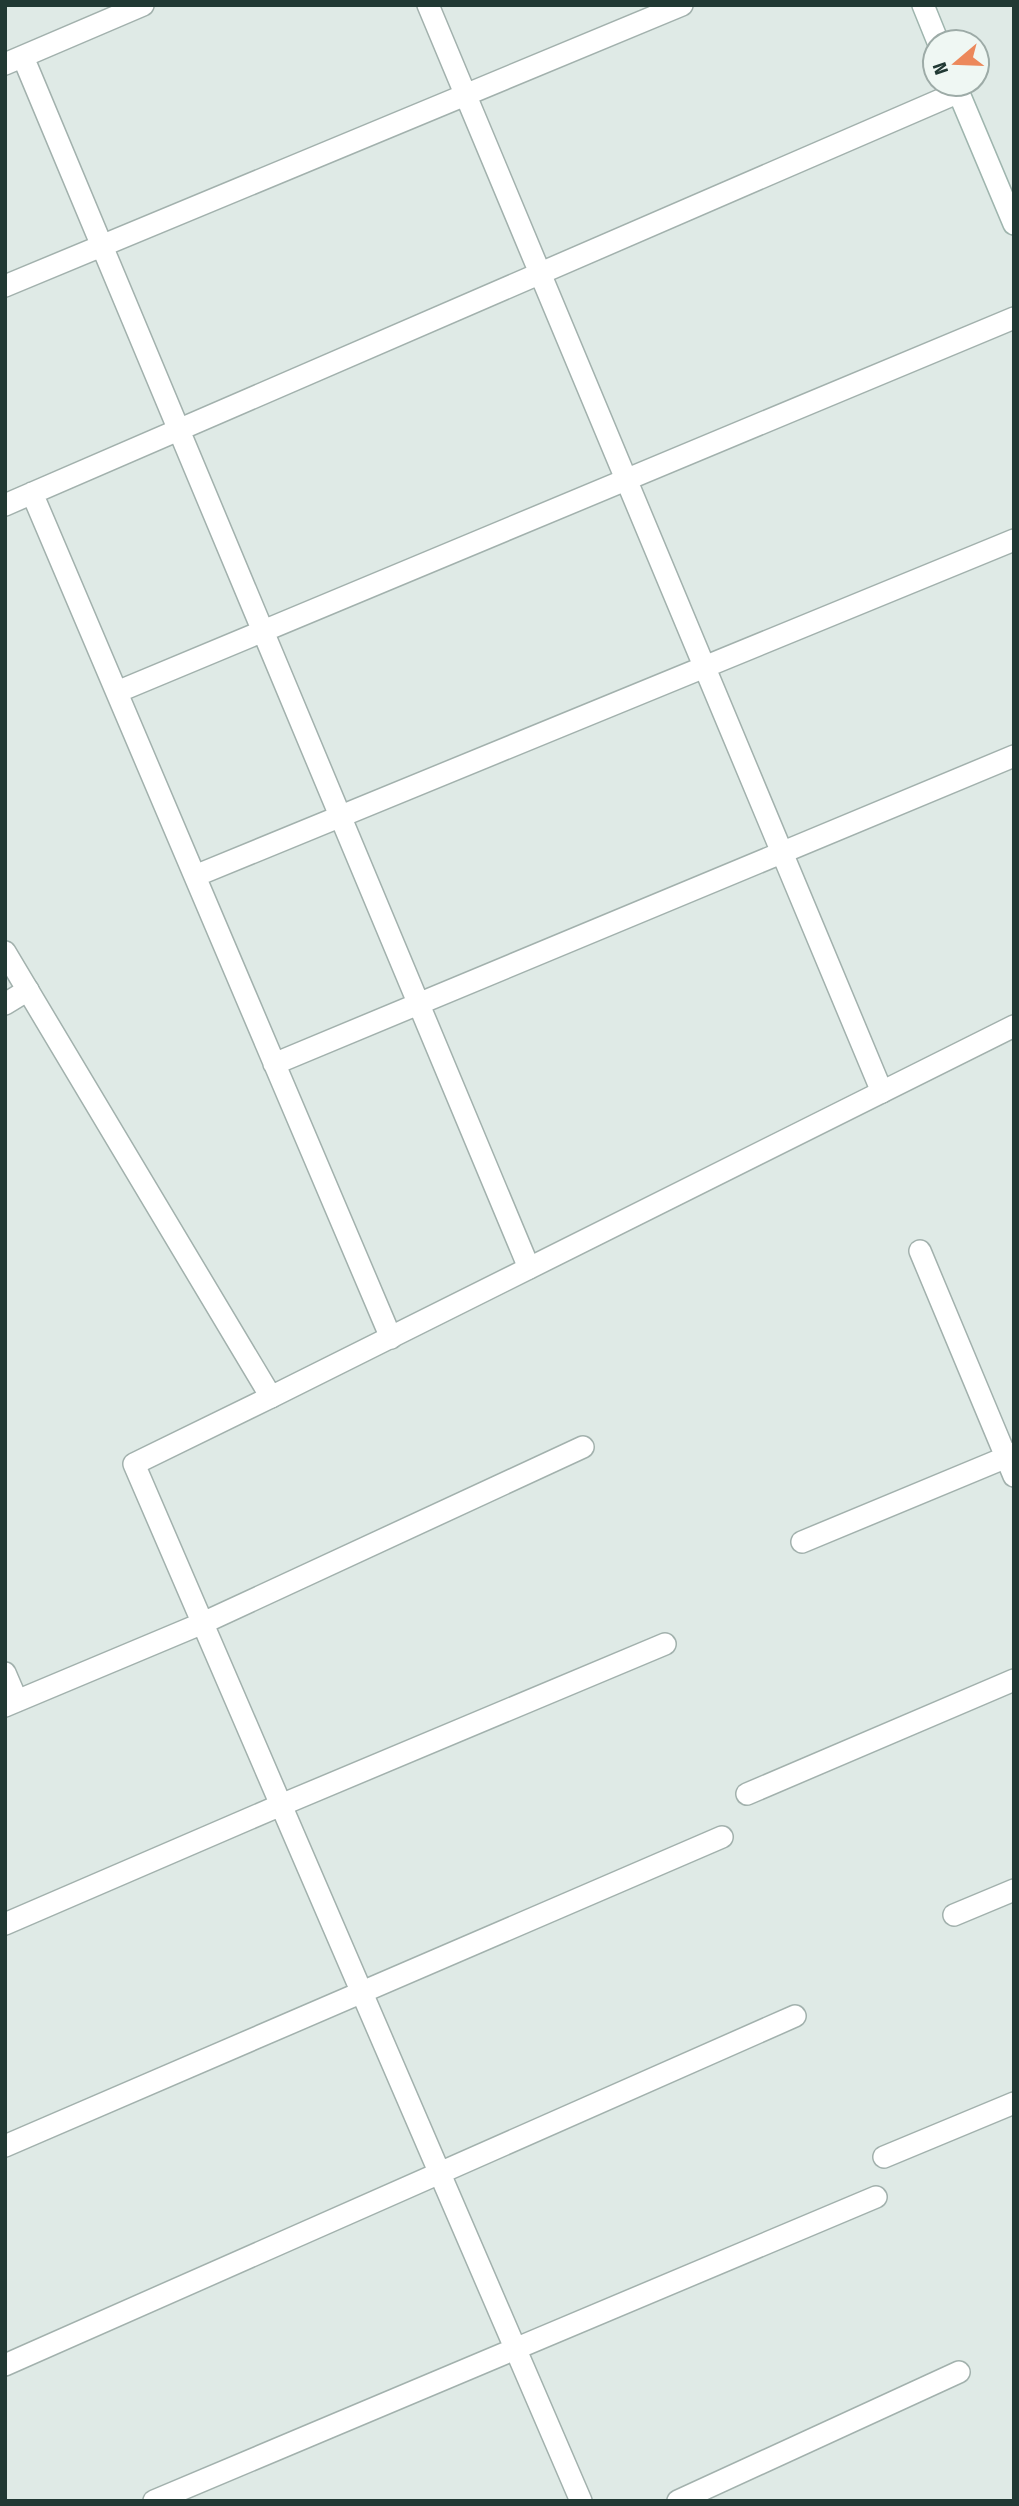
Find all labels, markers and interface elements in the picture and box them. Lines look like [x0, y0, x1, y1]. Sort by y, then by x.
north arrow [921, 28, 991, 98]
text: N [928, 59, 953, 78]

